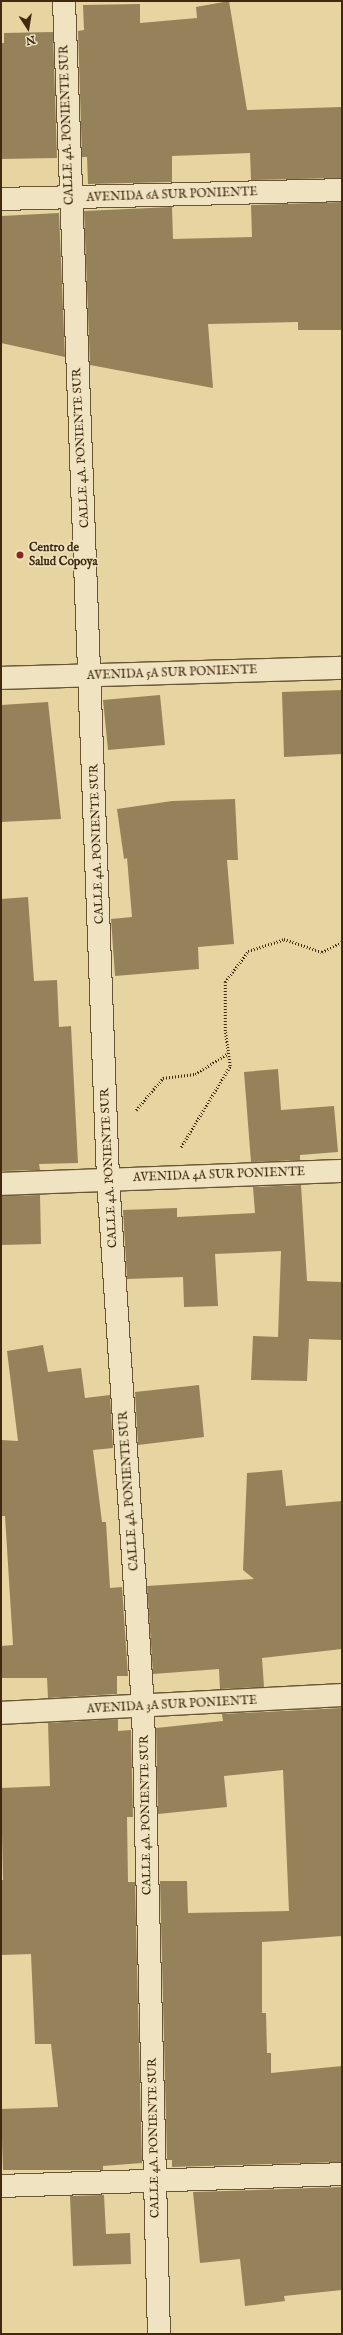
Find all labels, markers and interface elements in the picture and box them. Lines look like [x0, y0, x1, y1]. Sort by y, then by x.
north arrow [8, 8, 48, 48]
text: N [24, 32, 37, 48]
street label: CALLE 4A. PONIENTE SUR [57, 45, 77, 205]
street label: AVENIDA 6A SUR PONIENTE [86, 185, 258, 205]
street label: CALLE 4A. PONIENTE SUR [70, 368, 92, 528]
place label: Centro de Salud Copoya [29, 541, 98, 569]
marker: Centro de Salud Copoya [14, 549, 26, 561]
street label: AVENIDA 5A SUR PONIENTE [87, 663, 257, 683]
street label: CALLE 4A. PONIENTE SUR [87, 764, 107, 924]
street label: CALLE 4A. PONIENTE SUR [98, 1088, 120, 1248]
street label: AVENIDA 4A SUR PONIENTE [133, 1165, 305, 1185]
street label: CALLE 4A. PONIENTE SUR [116, 1411, 142, 1571]
street label: AVENIDA 3A SUR PONIENTE [86, 1693, 258, 1717]
street label: CALLE 4A. PONIENTE SUR [137, 1735, 155, 1895]
street label: CALLE 4A. PONIENTE SUR [145, 2058, 163, 2218]

